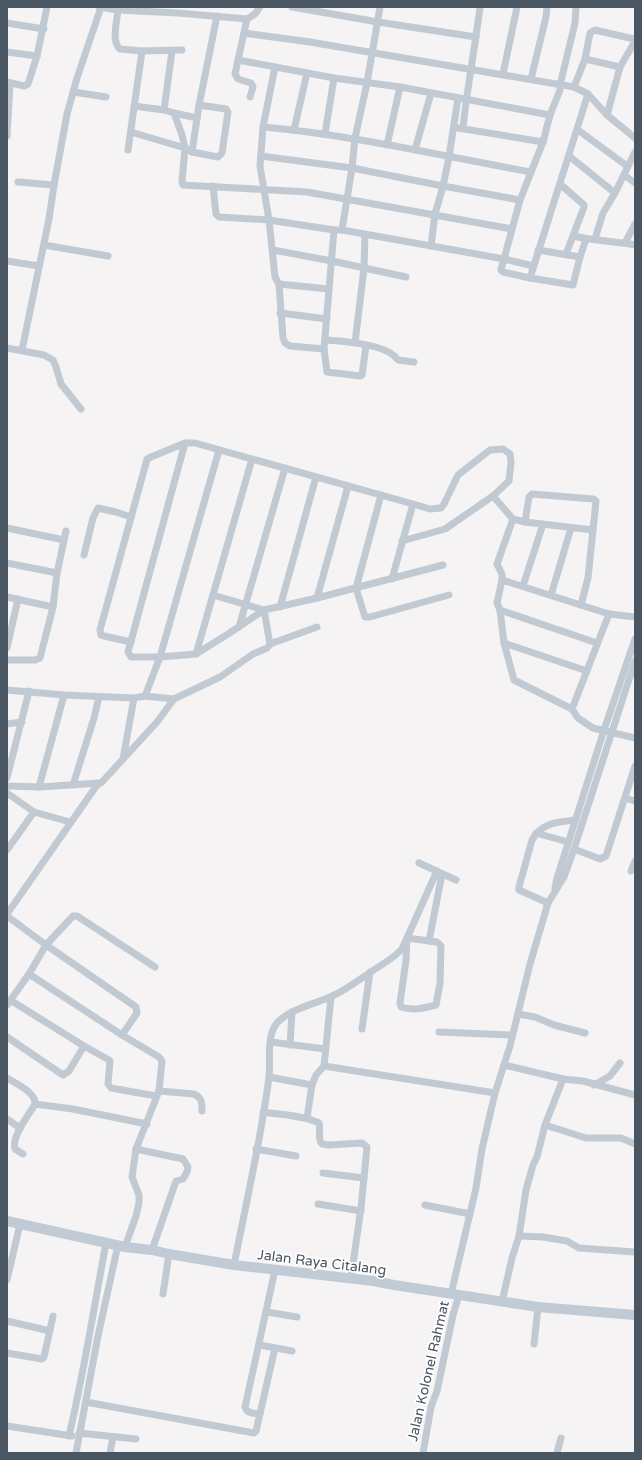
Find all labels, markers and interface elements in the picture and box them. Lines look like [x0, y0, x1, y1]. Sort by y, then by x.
street label: Jalan Raya Citalang [257, 1246, 387, 1279]
street label: Jalan Kolonel Rahmat [404, 1299, 453, 1443]

